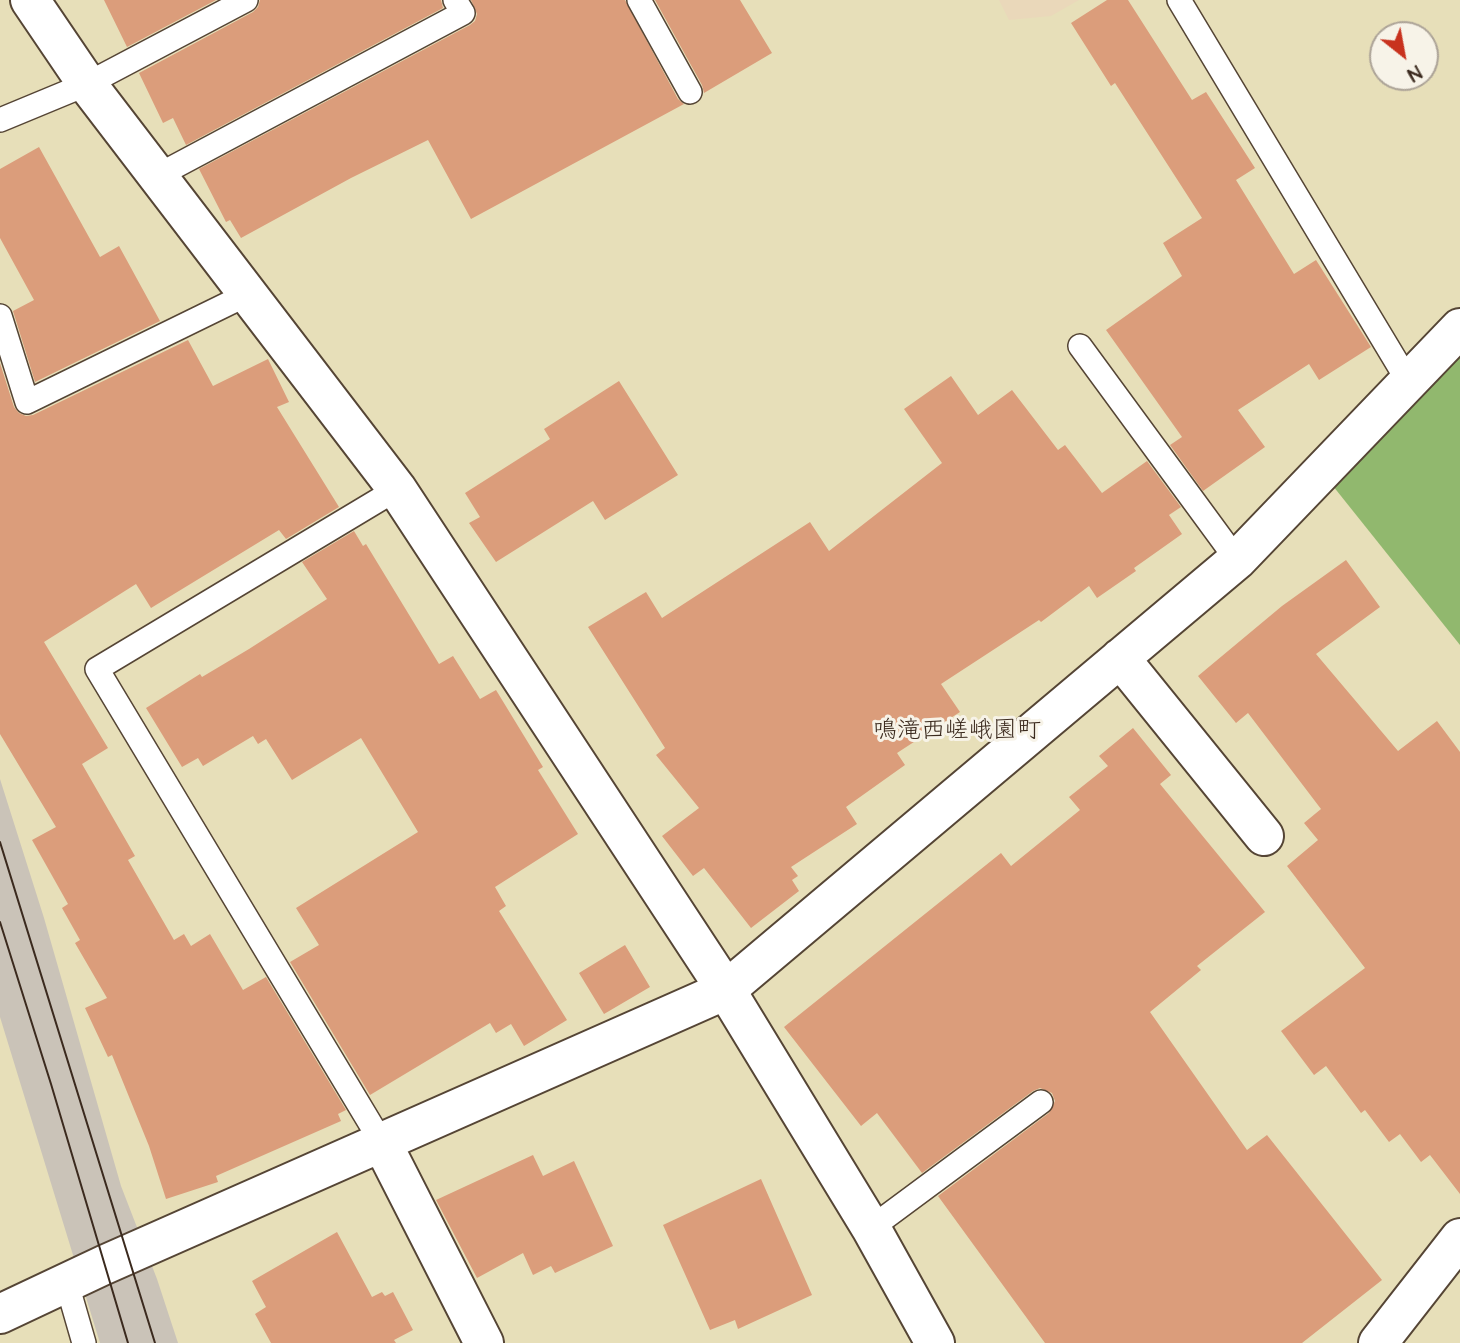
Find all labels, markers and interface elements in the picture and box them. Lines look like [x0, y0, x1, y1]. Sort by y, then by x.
north arrow [1369, 21, 1439, 91]
text: N [1402, 58, 1426, 87]
district label: 鳴滝西嵯峨園町 [873, 718, 1041, 746]

